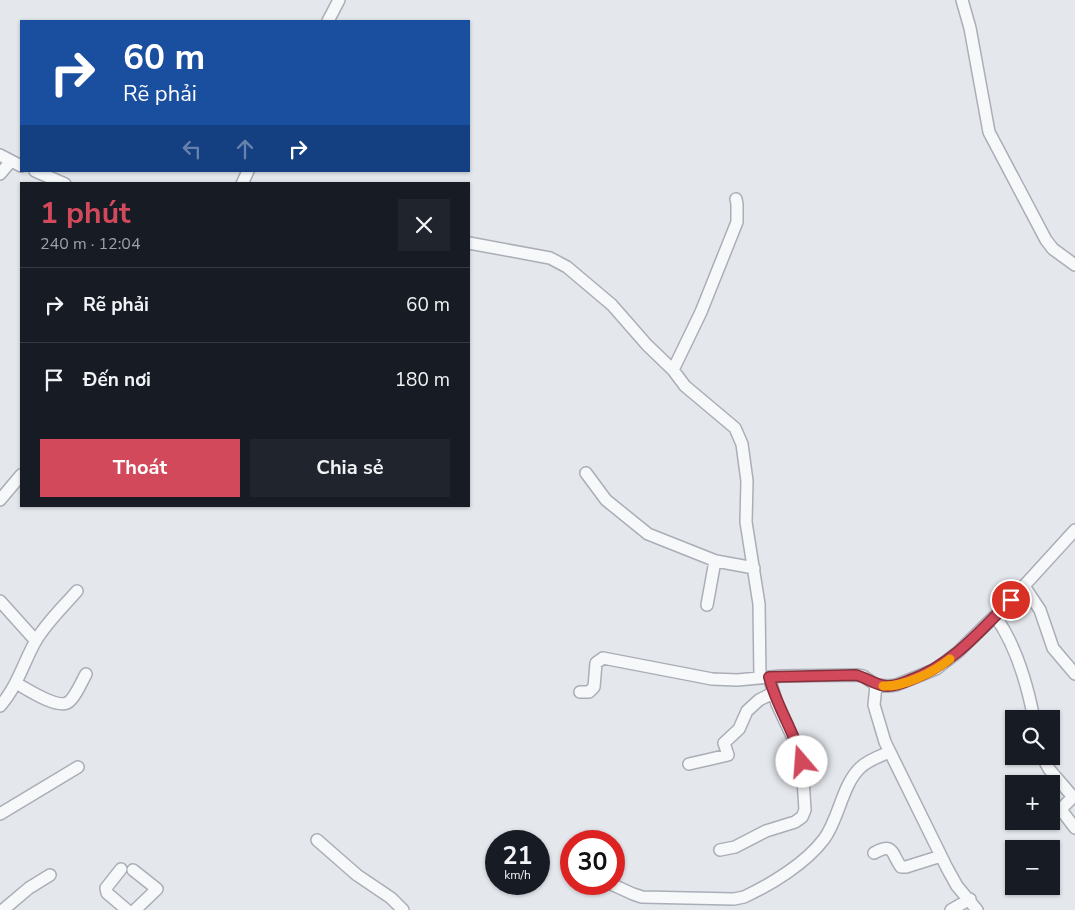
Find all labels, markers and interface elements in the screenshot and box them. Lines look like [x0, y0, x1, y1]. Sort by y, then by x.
text: 60 m [123, 34, 205, 81]
icon: right [40, 40, 105, 105]
text: Rẽ phải [123, 79, 197, 109]
icon: left [178, 135, 206, 163]
icon: ahead [231, 135, 259, 163]
icon: right [284, 135, 312, 163]
text: 1 phút [40, 193, 131, 234]
button: close [398, 199, 450, 251]
text: 240 m · 12:04 [40, 233, 141, 255]
icon: right [40, 291, 68, 319]
text: Rẽ phải [83, 292, 149, 318]
text: 60 m [406, 292, 450, 318]
icon: arrive [40, 366, 68, 394]
text: Đến nơi [83, 367, 151, 393]
text: 180 m [395, 367, 450, 393]
button: Thoát [40, 439, 240, 497]
button: Chia sẻ [250, 439, 450, 497]
pin [990, 579, 1032, 621]
icon: arrive [997, 586, 1025, 614]
map controls [1005, 710, 1060, 895]
button: search [1005, 710, 1060, 765]
position arrow [775, 735, 827, 787]
button: + [1005, 775, 1060, 830]
speed limit sign: 30 [560, 830, 625, 895]
text: 21 [502, 839, 533, 873]
button: − [1005, 840, 1060, 895]
text: km/h [504, 867, 531, 883]

